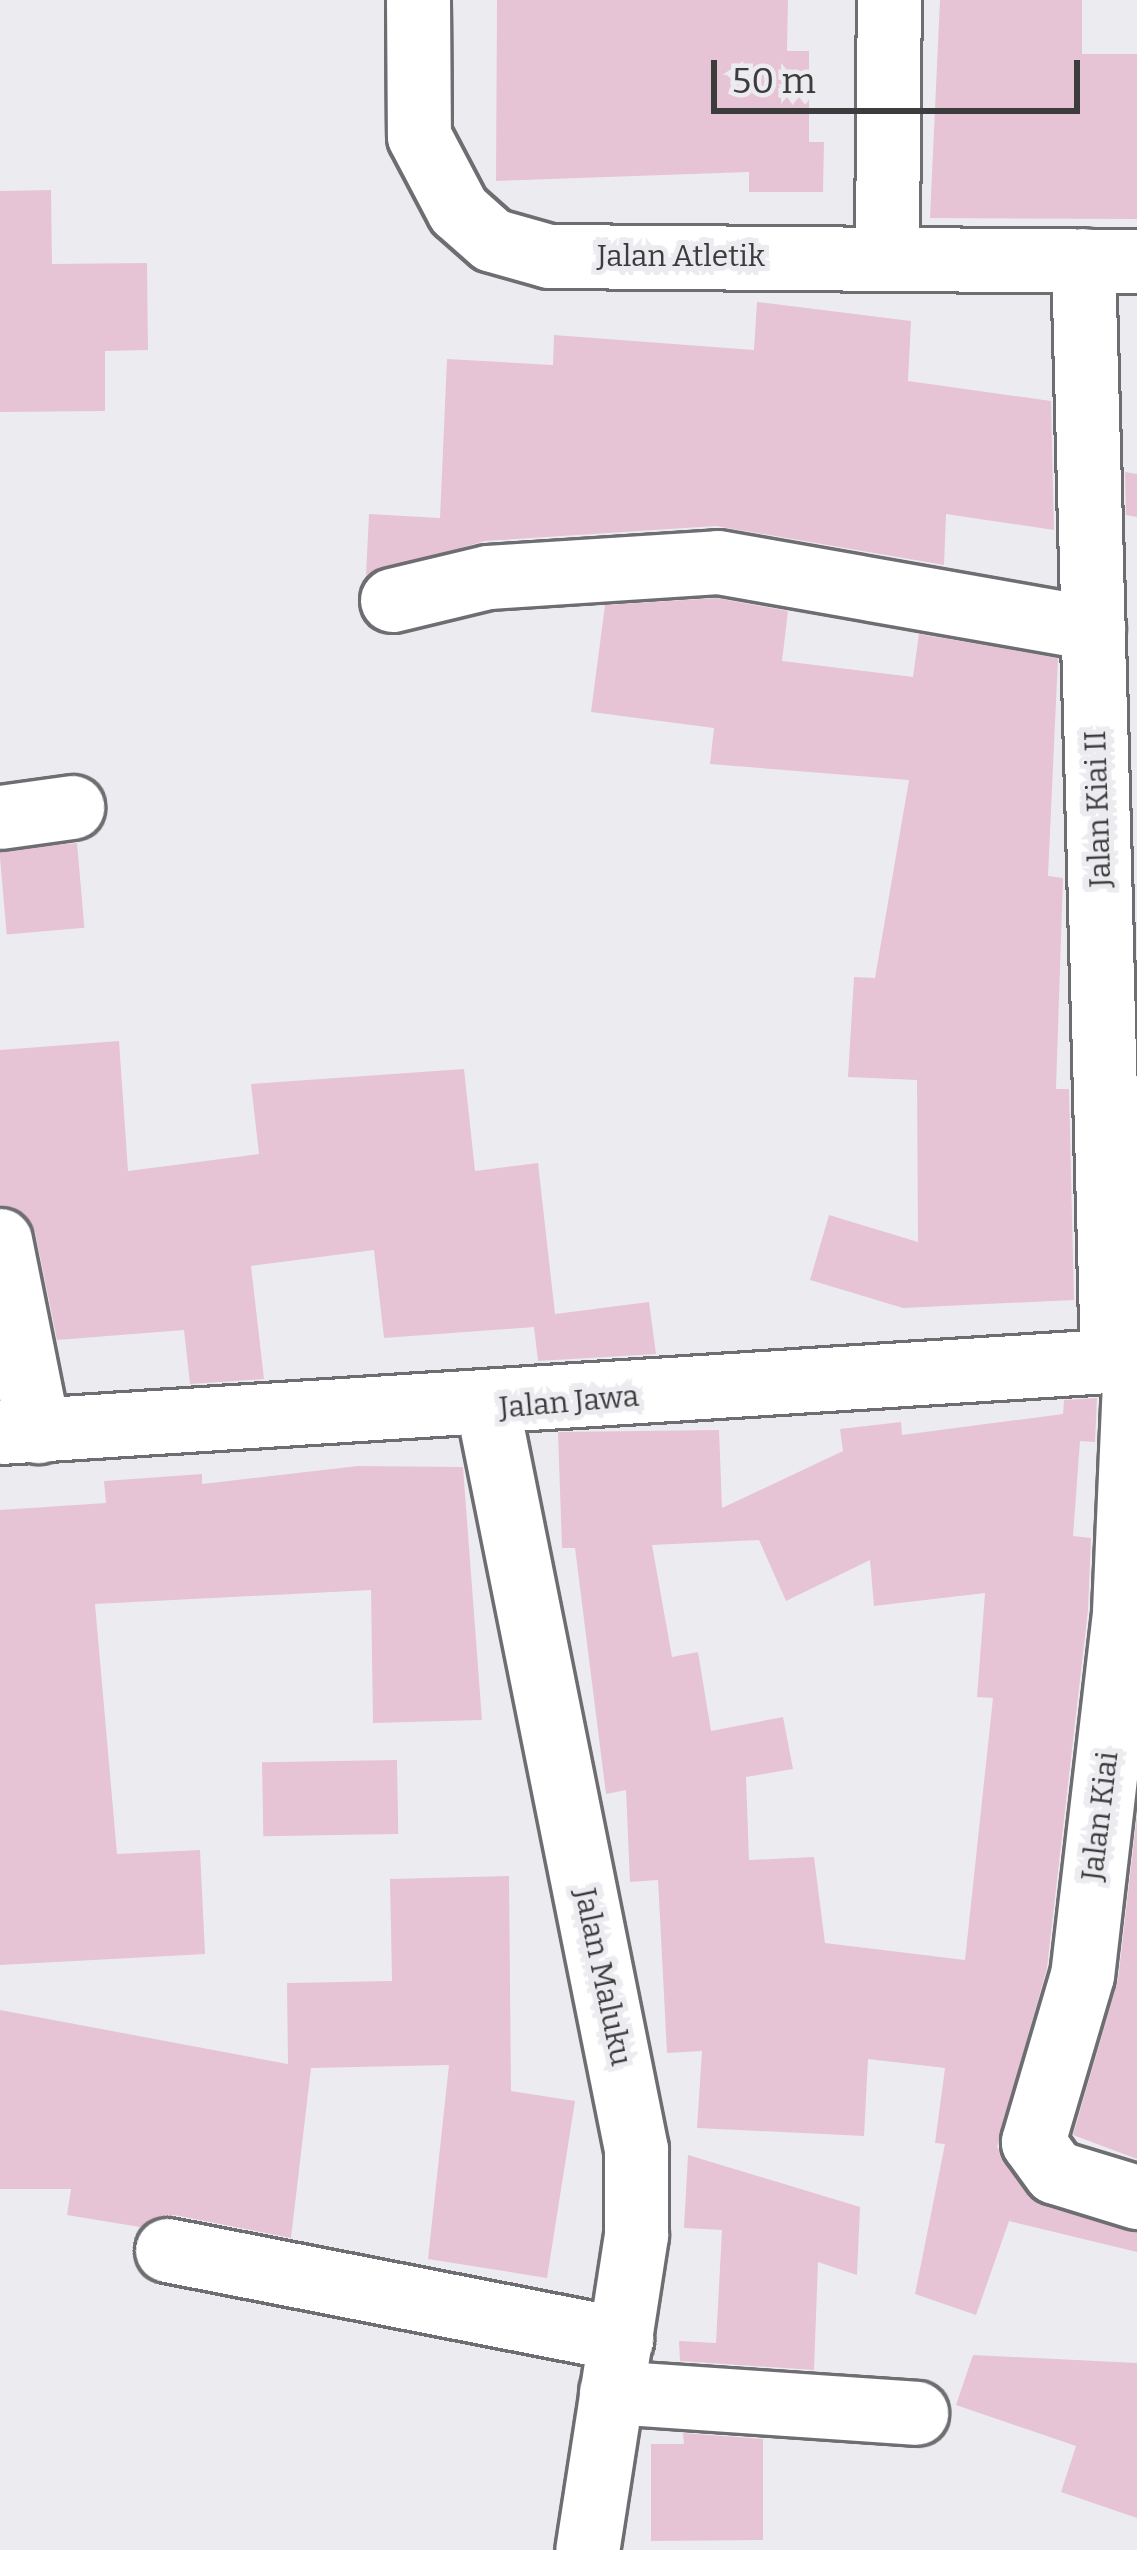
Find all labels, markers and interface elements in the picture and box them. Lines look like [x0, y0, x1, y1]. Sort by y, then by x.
scale bar [717, 36, 1086, 110]
text: 50 m [732, 59, 816, 103]
street label: Jalan Atletik [597, 238, 765, 274]
street label: Jalan Kiai II [1077, 730, 1119, 888]
street label: Jalan Jawa [498, 1378, 640, 1426]
street label: Jalan Kiai [1074, 1749, 1126, 1883]
street label: Jalan Maluku [567, 1885, 639, 2069]

